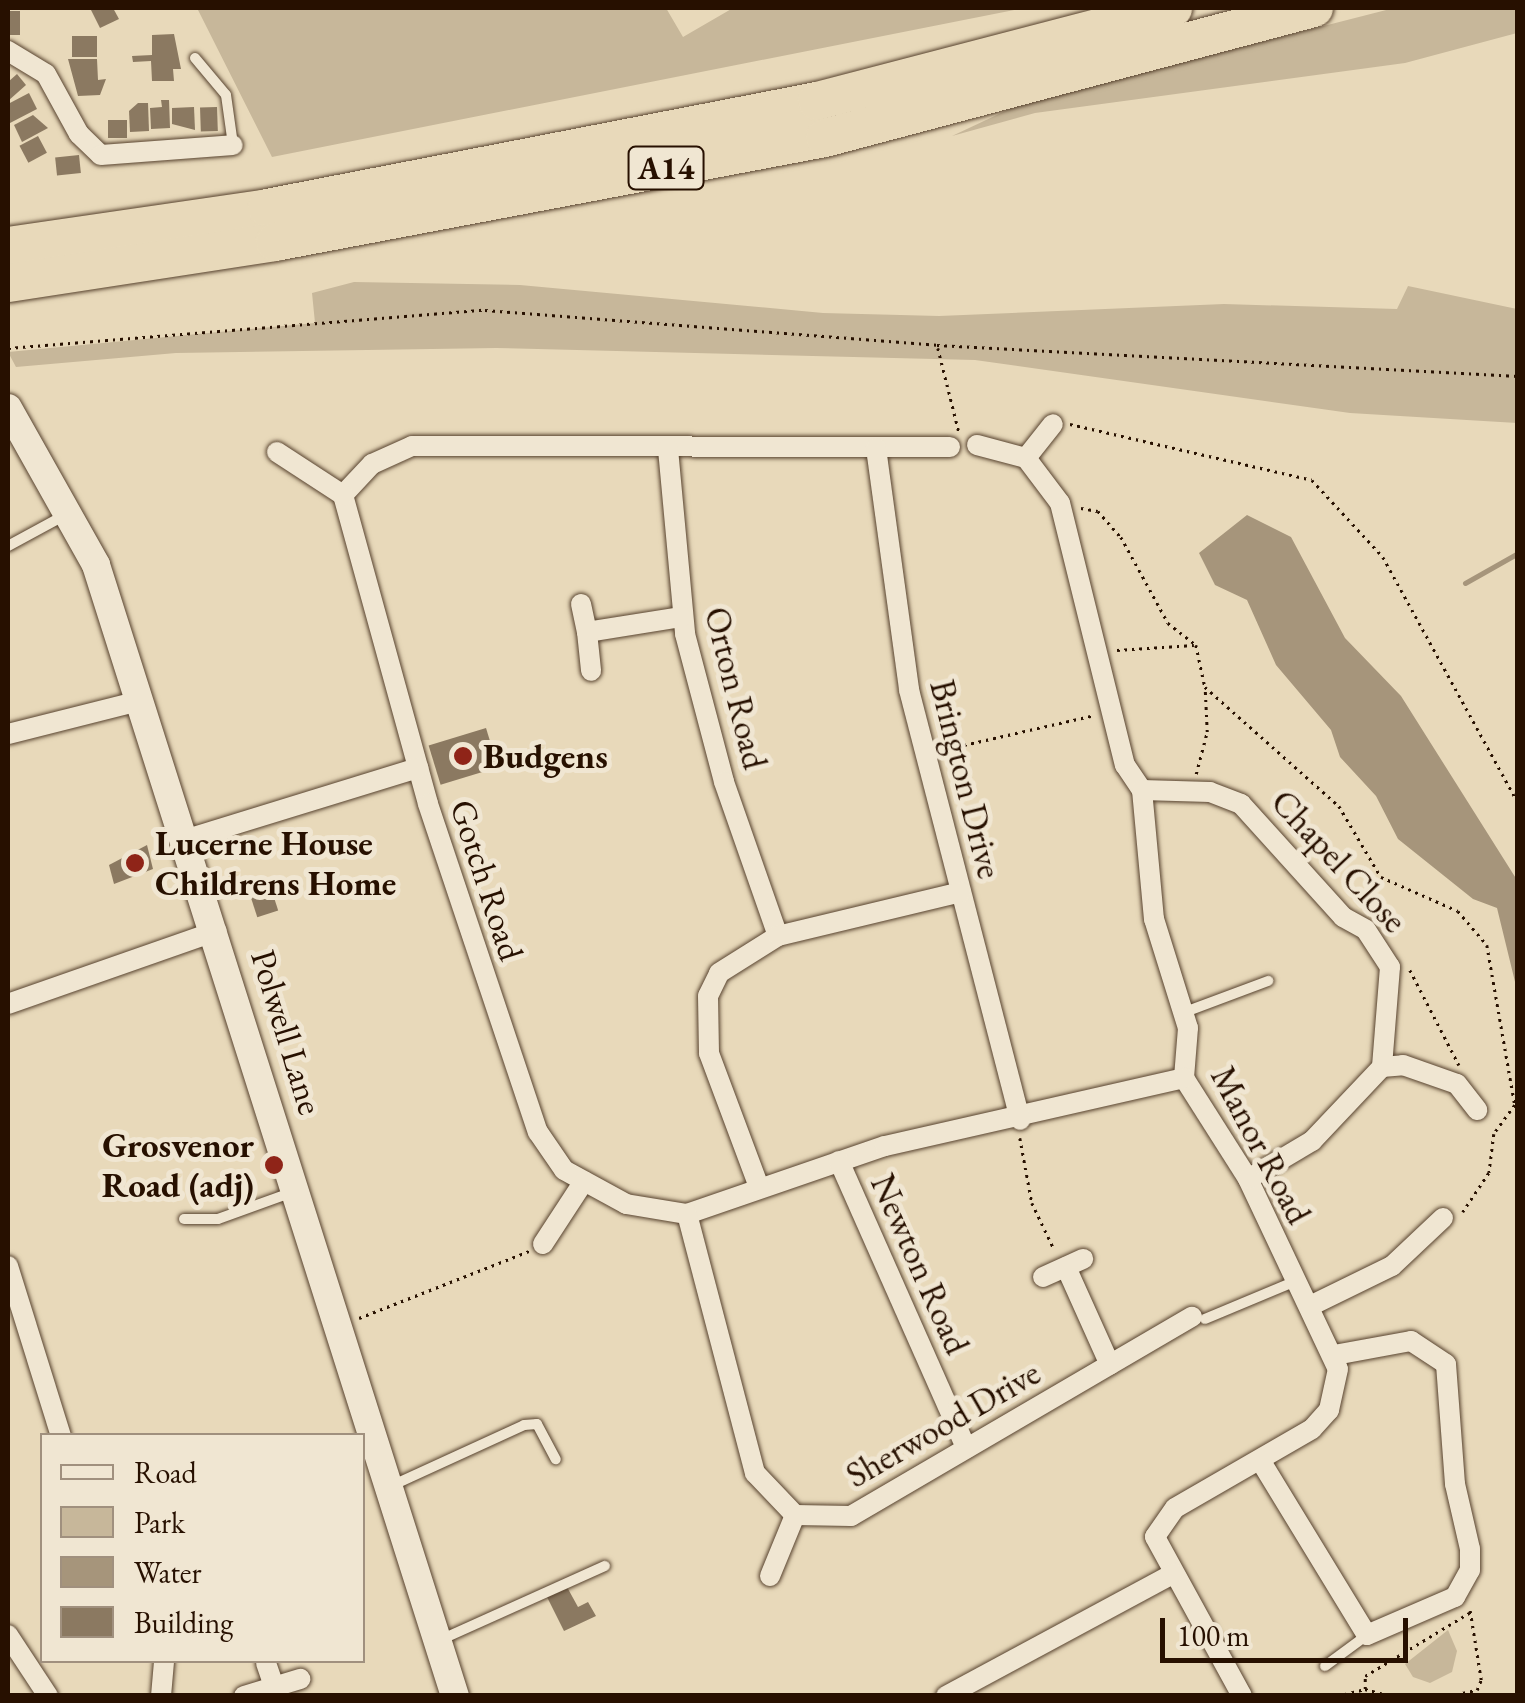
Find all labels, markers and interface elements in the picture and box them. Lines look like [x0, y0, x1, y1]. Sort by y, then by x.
road number: A14 [626, 141, 706, 195]
street label: Orton Road [696, 603, 776, 773]
street label: Brington Drive [921, 675, 1011, 883]
place label: Budgens [483, 735, 608, 777]
marker: Budgens [452, 745, 474, 767]
street label: Chapel Close [1262, 781, 1416, 941]
street label: Gotch Road [441, 794, 533, 966]
place label: Lucerne House Childrens Home [155, 822, 396, 904]
marker: Lucerne House Childrens Home [124, 852, 146, 874]
street label: Polwell Lane [242, 945, 332, 1119]
street label: Manor Road [1202, 1059, 1320, 1231]
place label: Grosvenor Road (adj) [102, 1124, 254, 1206]
marker: Grosvenor Road (adj) [263, 1154, 285, 1176]
street label: Newton Road [862, 1168, 978, 1360]
street label: Sherwood Drive [839, 1352, 1047, 1496]
legend [40, 1433, 365, 1663]
text: Road [134, 1453, 197, 1492]
text: Park [134, 1503, 185, 1542]
text: Water [134, 1553, 202, 1592]
scale bar [1165, 1598, 1412, 1660]
text: Building [134, 1603, 233, 1642]
text: 100 m [1177, 1616, 1250, 1655]

